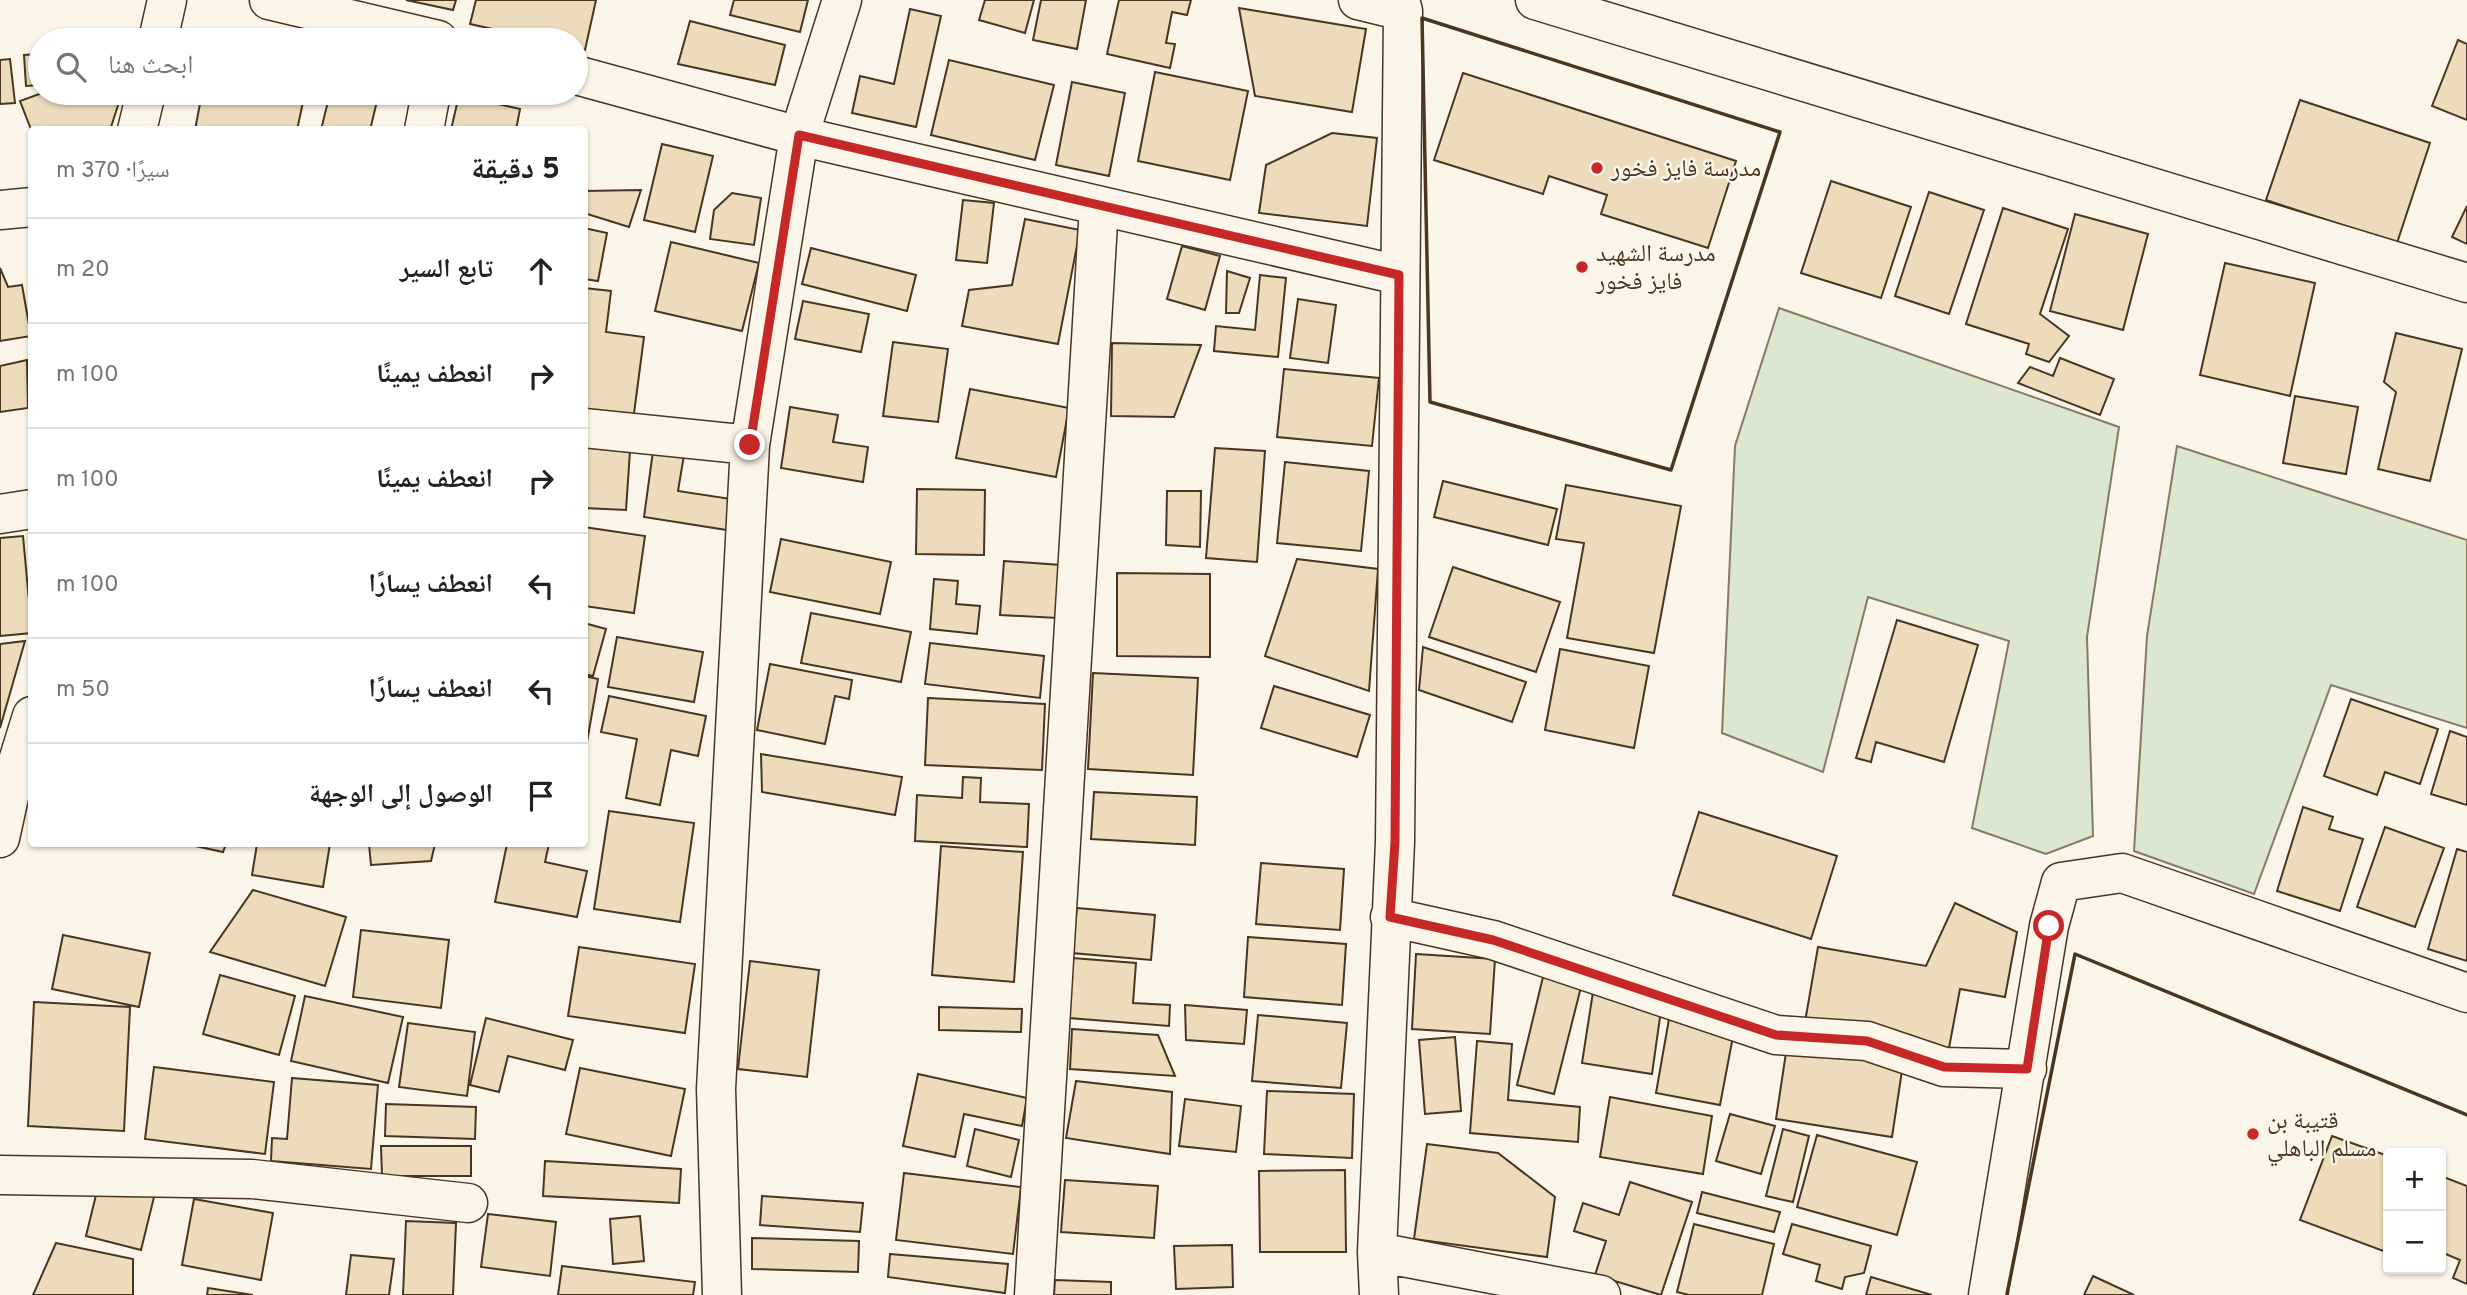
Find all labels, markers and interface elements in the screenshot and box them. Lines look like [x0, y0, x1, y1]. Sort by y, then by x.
search box [28, 28, 588, 105]
icon: search [52, 48, 90, 86]
text: ابحث هنا [108, 50, 193, 83]
text: 5 دقيقة [471, 152, 560, 189]
place label: مدرسة فايز فخور [1610, 155, 1761, 185]
text: سيرًا · 370 m [56, 157, 170, 186]
marker: مدرسة فايز فخور [1589, 160, 1605, 176]
place label: مدرسة الشهيد فايز فخور [1595, 240, 1716, 298]
icon: ahead [522, 252, 560, 290]
text: تابع السير [400, 254, 493, 287]
text: 20 m [56, 256, 110, 285]
marker: مدرسة الشهيد فايز فخور [1574, 259, 1590, 275]
icon: right [522, 357, 560, 395]
text: انعطف يمينًا [376, 359, 493, 392]
text: 100 m [56, 361, 119, 390]
route end [734, 429, 765, 460]
icon: right [522, 462, 560, 500]
text: انعطف يمينًا [376, 464, 493, 497]
text: 100 m [56, 466, 119, 495]
icon: left [522, 567, 560, 605]
text: انعطف يسارًا [369, 569, 493, 602]
text: 100 m [56, 571, 119, 600]
icon: left [522, 672, 560, 710]
text: انعطف يسارًا [369, 674, 493, 707]
text: 50 m [56, 676, 110, 705]
icon: arrive [522, 777, 560, 815]
text: الوصول إلى الوجهة [309, 779, 493, 812]
route start [2033, 910, 2064, 941]
place label: قتيبة بن مسلم الباهلي [2267, 1107, 2377, 1167]
marker: قتيبة بن مسلم الباهلي [2245, 1126, 2261, 1142]
map controls [2383, 1148, 2446, 1274]
button: + [2383, 1148, 2446, 1211]
button: − [2383, 1211, 2446, 1274]

